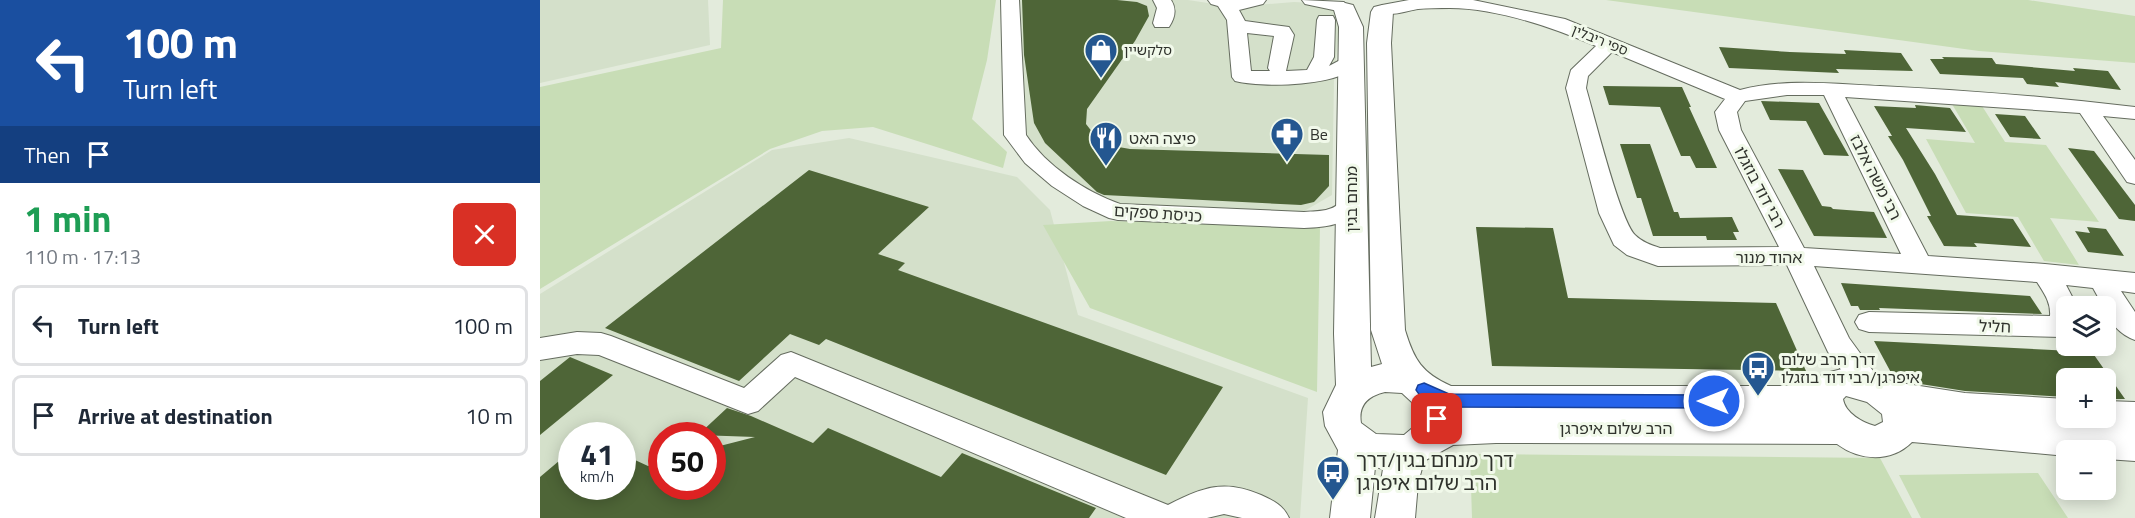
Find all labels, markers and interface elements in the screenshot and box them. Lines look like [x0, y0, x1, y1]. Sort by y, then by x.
text: 100 m [123, 10, 238, 74]
street label: ספי ריבלין [1569, 19, 1632, 60]
icon: left [24, 24, 102, 102]
shop icon: סלקשיין [1083, 32, 1119, 79]
place label: סלקשיין [1124, 39, 1172, 60]
text: Turn left [123, 68, 217, 109]
pharmacy icon: Be [1269, 116, 1305, 163]
restaurant icon: פיצה האט [1088, 120, 1124, 167]
place label: Be [1310, 122, 1328, 146]
place label: פיצה האט [1129, 126, 1196, 150]
street label: רבי משה אלבז [1844, 130, 1908, 224]
text: Then [24, 138, 70, 172]
icon: arrive [82, 138, 115, 171]
street label: רבי דוד בוזגלו [1729, 142, 1791, 232]
street label: מנחם בגין [1339, 166, 1363, 232]
text: 1 min [24, 191, 111, 246]
street label: כניסת ספקים [1113, 198, 1203, 228]
button: close [453, 203, 516, 266]
text: 110 m · 17:13 [24, 241, 141, 272]
street label: אהוד מנור [1736, 245, 1802, 269]
map controls [2056, 296, 2116, 500]
button: layers [2056, 296, 2116, 356]
icon: left [27, 309, 60, 342]
text: Turn left [78, 309, 159, 343]
text: 100 m [453, 309, 513, 343]
street label: חליל [1979, 313, 2011, 339]
place label: דרך הרב שלום איפרגן/רבי דוד בוזגלו [1781, 347, 1920, 389]
bus stop icon: דרך הרב שלום איפרגן/רבי דוד בוזגלו [1740, 350, 1776, 397]
button: + [2056, 368, 2116, 428]
position arrow [1682, 369, 1746, 433]
pin [1411, 393, 1462, 444]
icon: arrive [27, 399, 60, 432]
text: Arrive at destination [78, 399, 273, 433]
text: 10 m [465, 399, 513, 433]
icon: arrive [1420, 402, 1453, 435]
street label: הרב שלום איפרגן [1560, 416, 1672, 440]
speed limit sign: 50 [648, 422, 726, 500]
text: 41 [580, 431, 614, 477]
button: − [2056, 440, 2116, 500]
place label: דרך מנחם בגין/דרך הרב שלום איפרגן [1356, 444, 1514, 498]
bus stop icon: דרך מנחם בגין/דרך הרב שלום איפרגן [1315, 454, 1351, 501]
text: km/h [580, 465, 614, 488]

